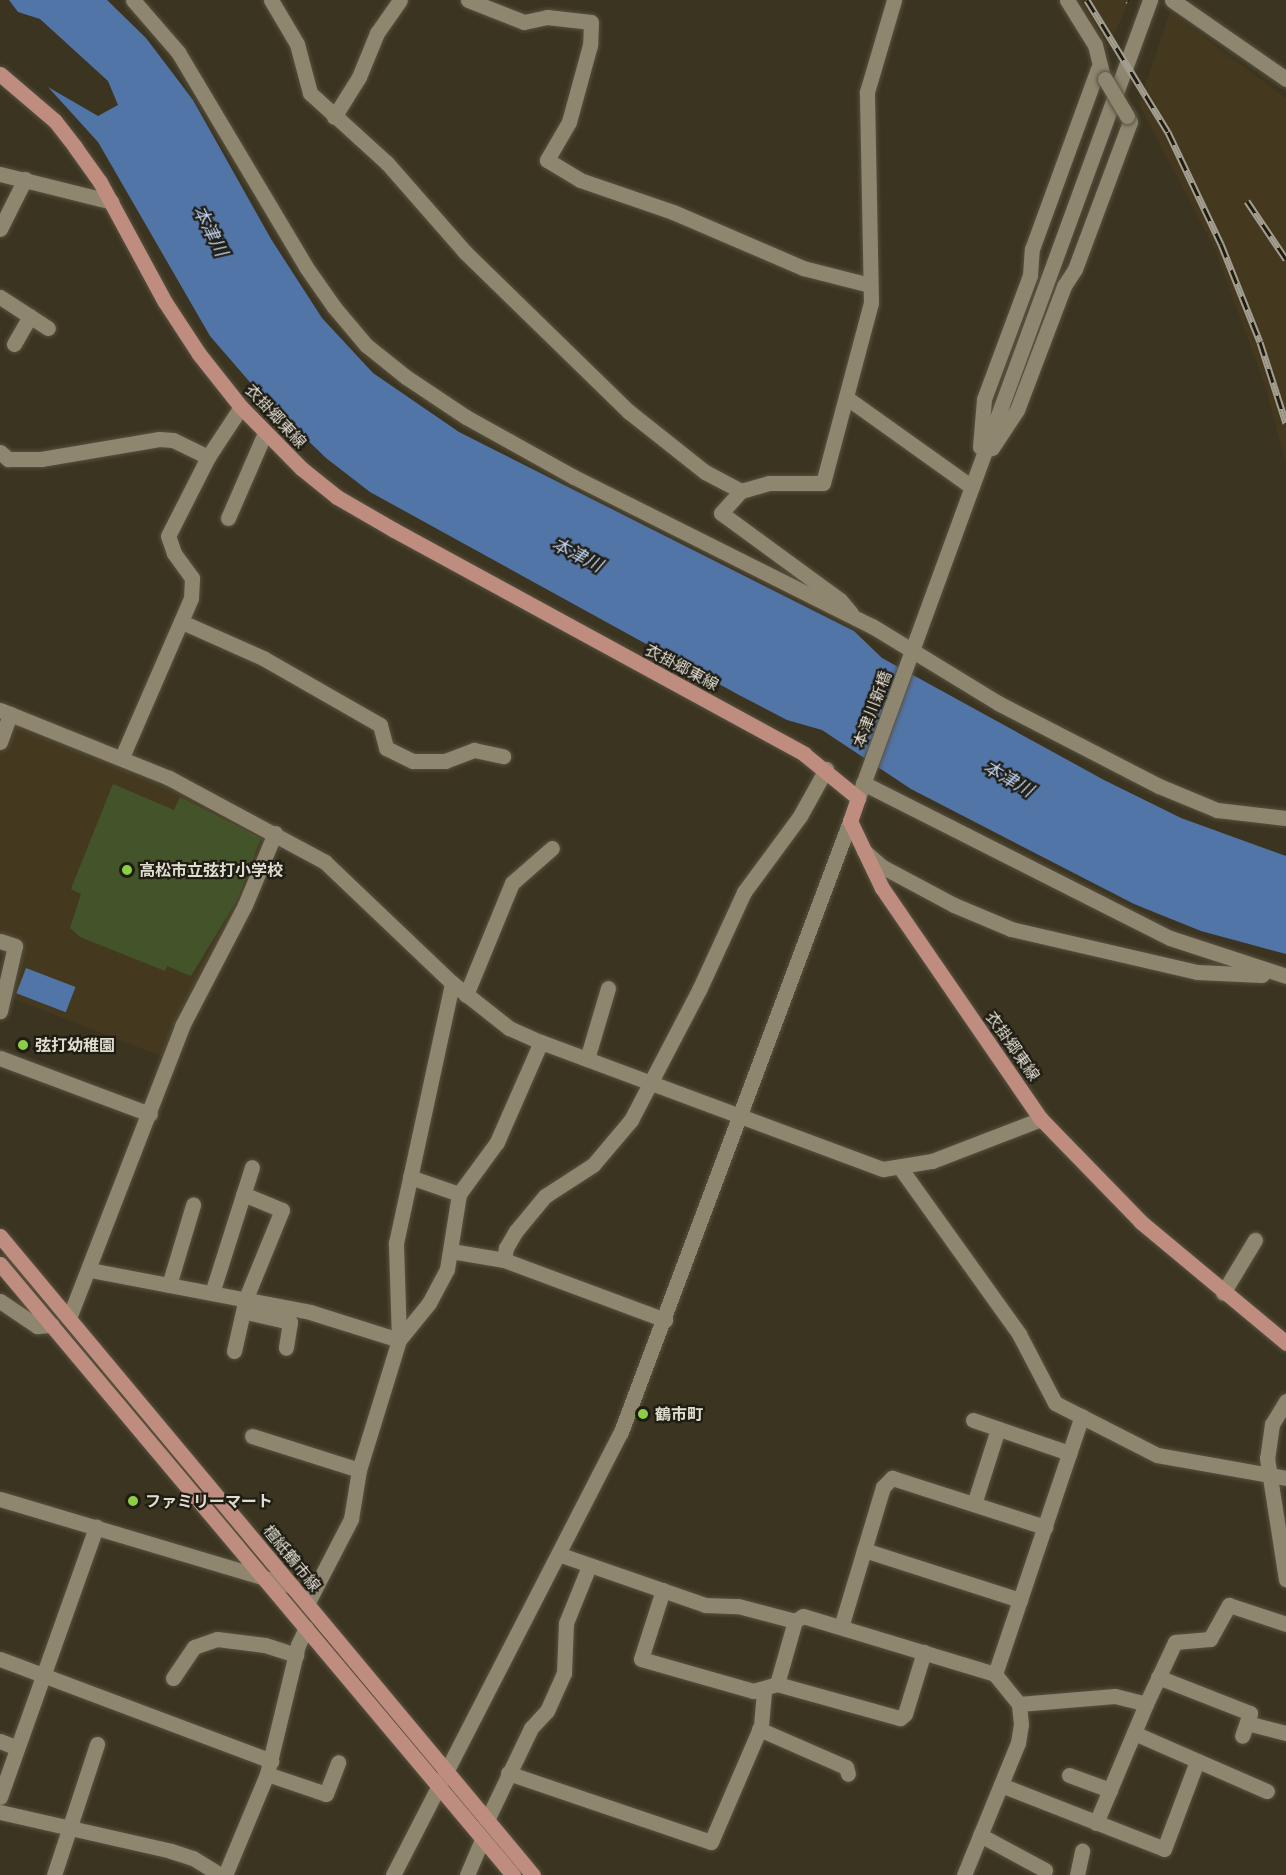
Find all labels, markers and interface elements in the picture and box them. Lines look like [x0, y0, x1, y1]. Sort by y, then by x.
water label: 本津川 [188, 202, 232, 260]
street label: 衣掛郷東線 [242, 380, 310, 452]
water label: 本津川 [548, 533, 606, 577]
street label: 衣掛郷東線 [642, 640, 722, 694]
street label: 本津川新橋 [849, 668, 895, 750]
water label: 本津川 [979, 756, 1037, 802]
place label: 高松市立弦打小学校 [139, 860, 283, 880]
marker: 高松市立弦打小学校 [120, 863, 134, 877]
street label: 衣掛郷東線 [982, 1008, 1044, 1084]
place label: 弦打幼稚園 [35, 1035, 115, 1055]
marker: 弦打幼稚園 [16, 1038, 30, 1052]
place label: 鶴市町 [655, 1404, 703, 1424]
marker: 鶴市町 [636, 1407, 650, 1421]
place label: ファミリーマート [145, 1491, 273, 1511]
marker: ファミリーマート [126, 1494, 140, 1508]
street label: 檀紙鶴市線 [259, 1521, 325, 1595]

